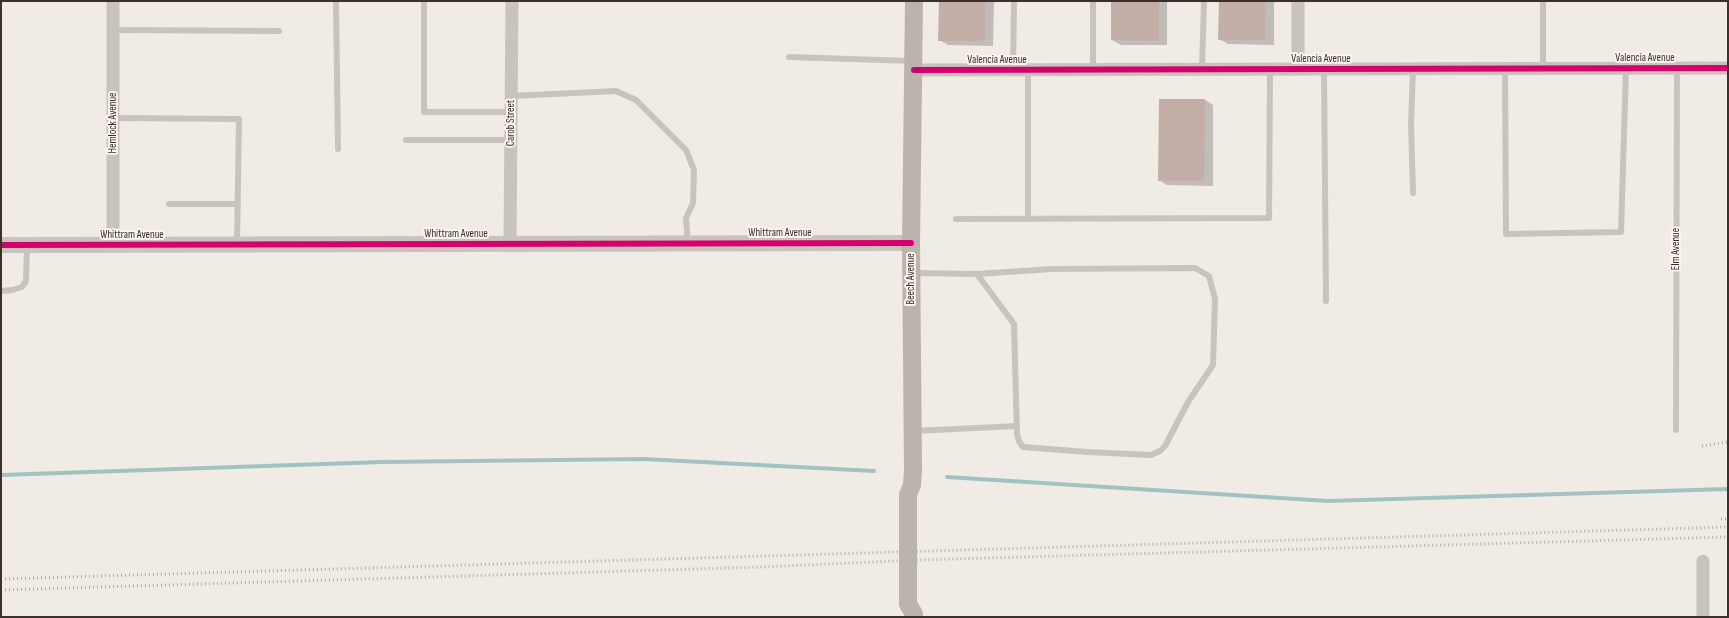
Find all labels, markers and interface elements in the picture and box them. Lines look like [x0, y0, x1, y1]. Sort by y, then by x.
street label: Valencia Avenue [1615, 51, 1675, 65]
street label: Valencia Avenue [1291, 52, 1351, 66]
street label: Valencia Avenue [967, 53, 1027, 67]
street label: Hemlock Avenue [106, 93, 120, 153]
street label: Carob Street [504, 100, 518, 146]
street label: Whittram Avenue [748, 226, 812, 240]
street label: Whittram Avenue [424, 227, 488, 241]
street label: Whittram Avenue [100, 228, 164, 242]
street label: Elm Avenue [1669, 228, 1683, 270]
street label: Beech Avenue [904, 253, 918, 305]

